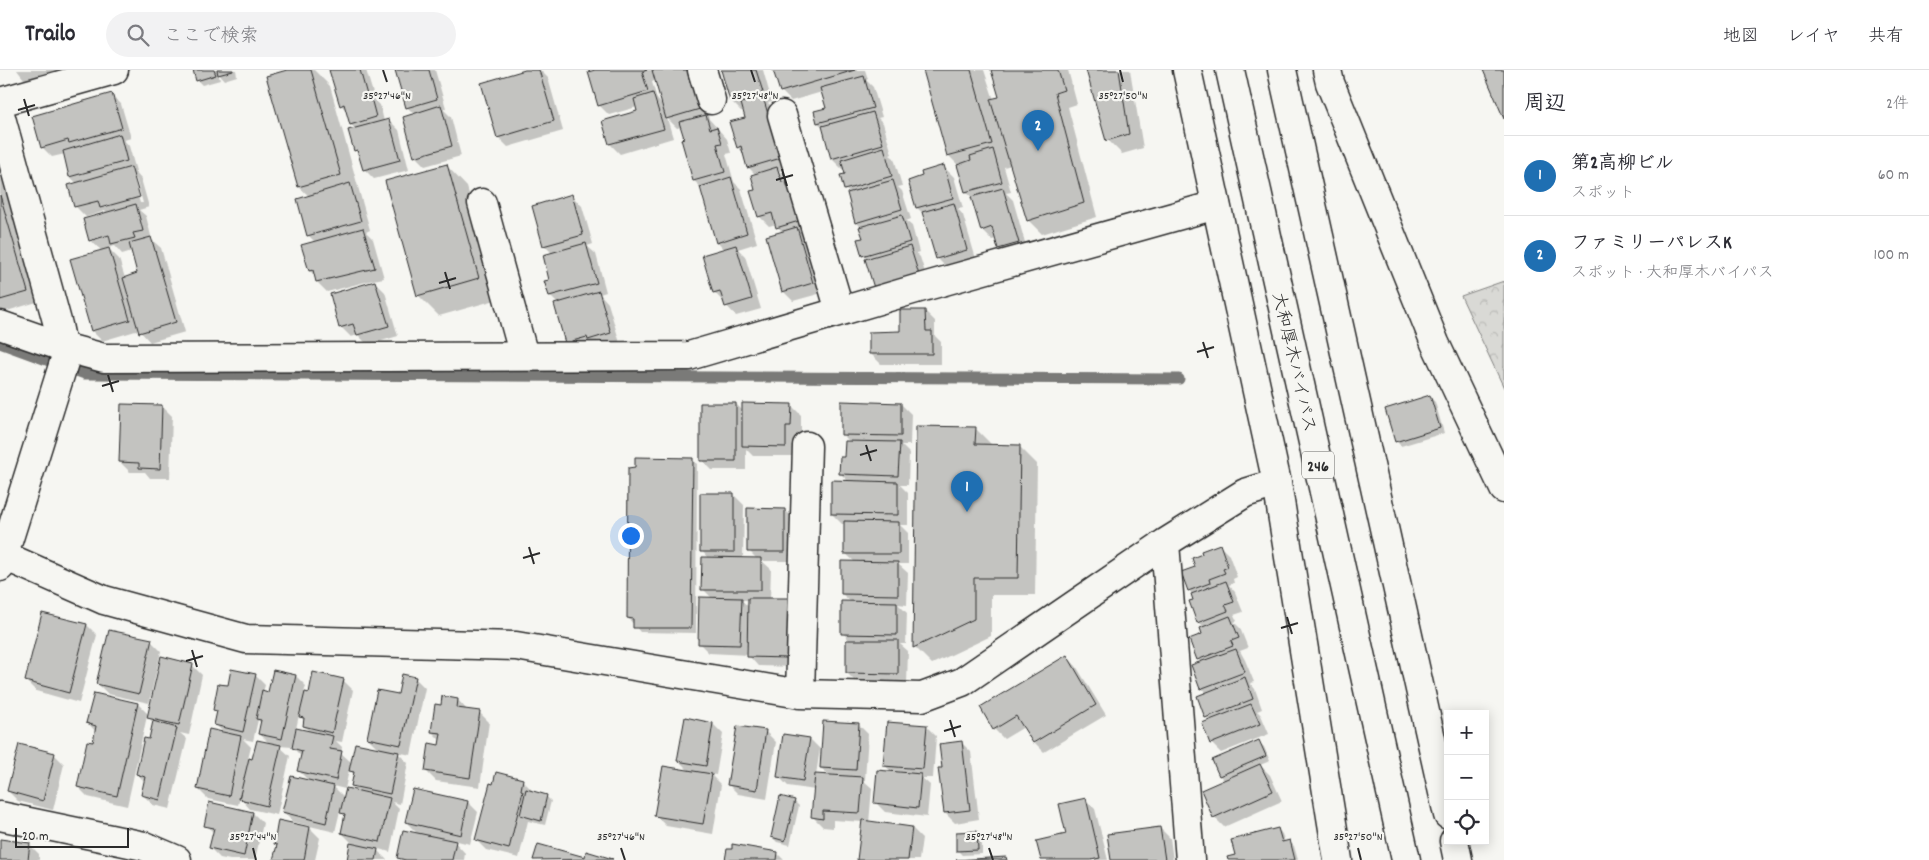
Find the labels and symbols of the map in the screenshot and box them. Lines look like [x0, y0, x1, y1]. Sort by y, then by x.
text: 35°27'46"N [363, 88, 411, 105]
text: 35°27'48"N [732, 88, 779, 105]
text: 35°27'50"N [1098, 88, 1148, 105]
pin: 2 [1022, 110, 1054, 151]
street label: 大和厚木バイパス [1264, 290, 1321, 435]
road number: 246 [1302, 452, 1334, 478]
pin: 1 [951, 471, 983, 512]
your location [618, 523, 644, 549]
scale bar [15, 825, 129, 848]
text: 35°27'44"N [229, 829, 277, 846]
text: 35°27'46"N [597, 829, 645, 846]
text: 35°27'48"N [966, 829, 1013, 846]
text: 35°27'50"N [1333, 829, 1383, 846]

